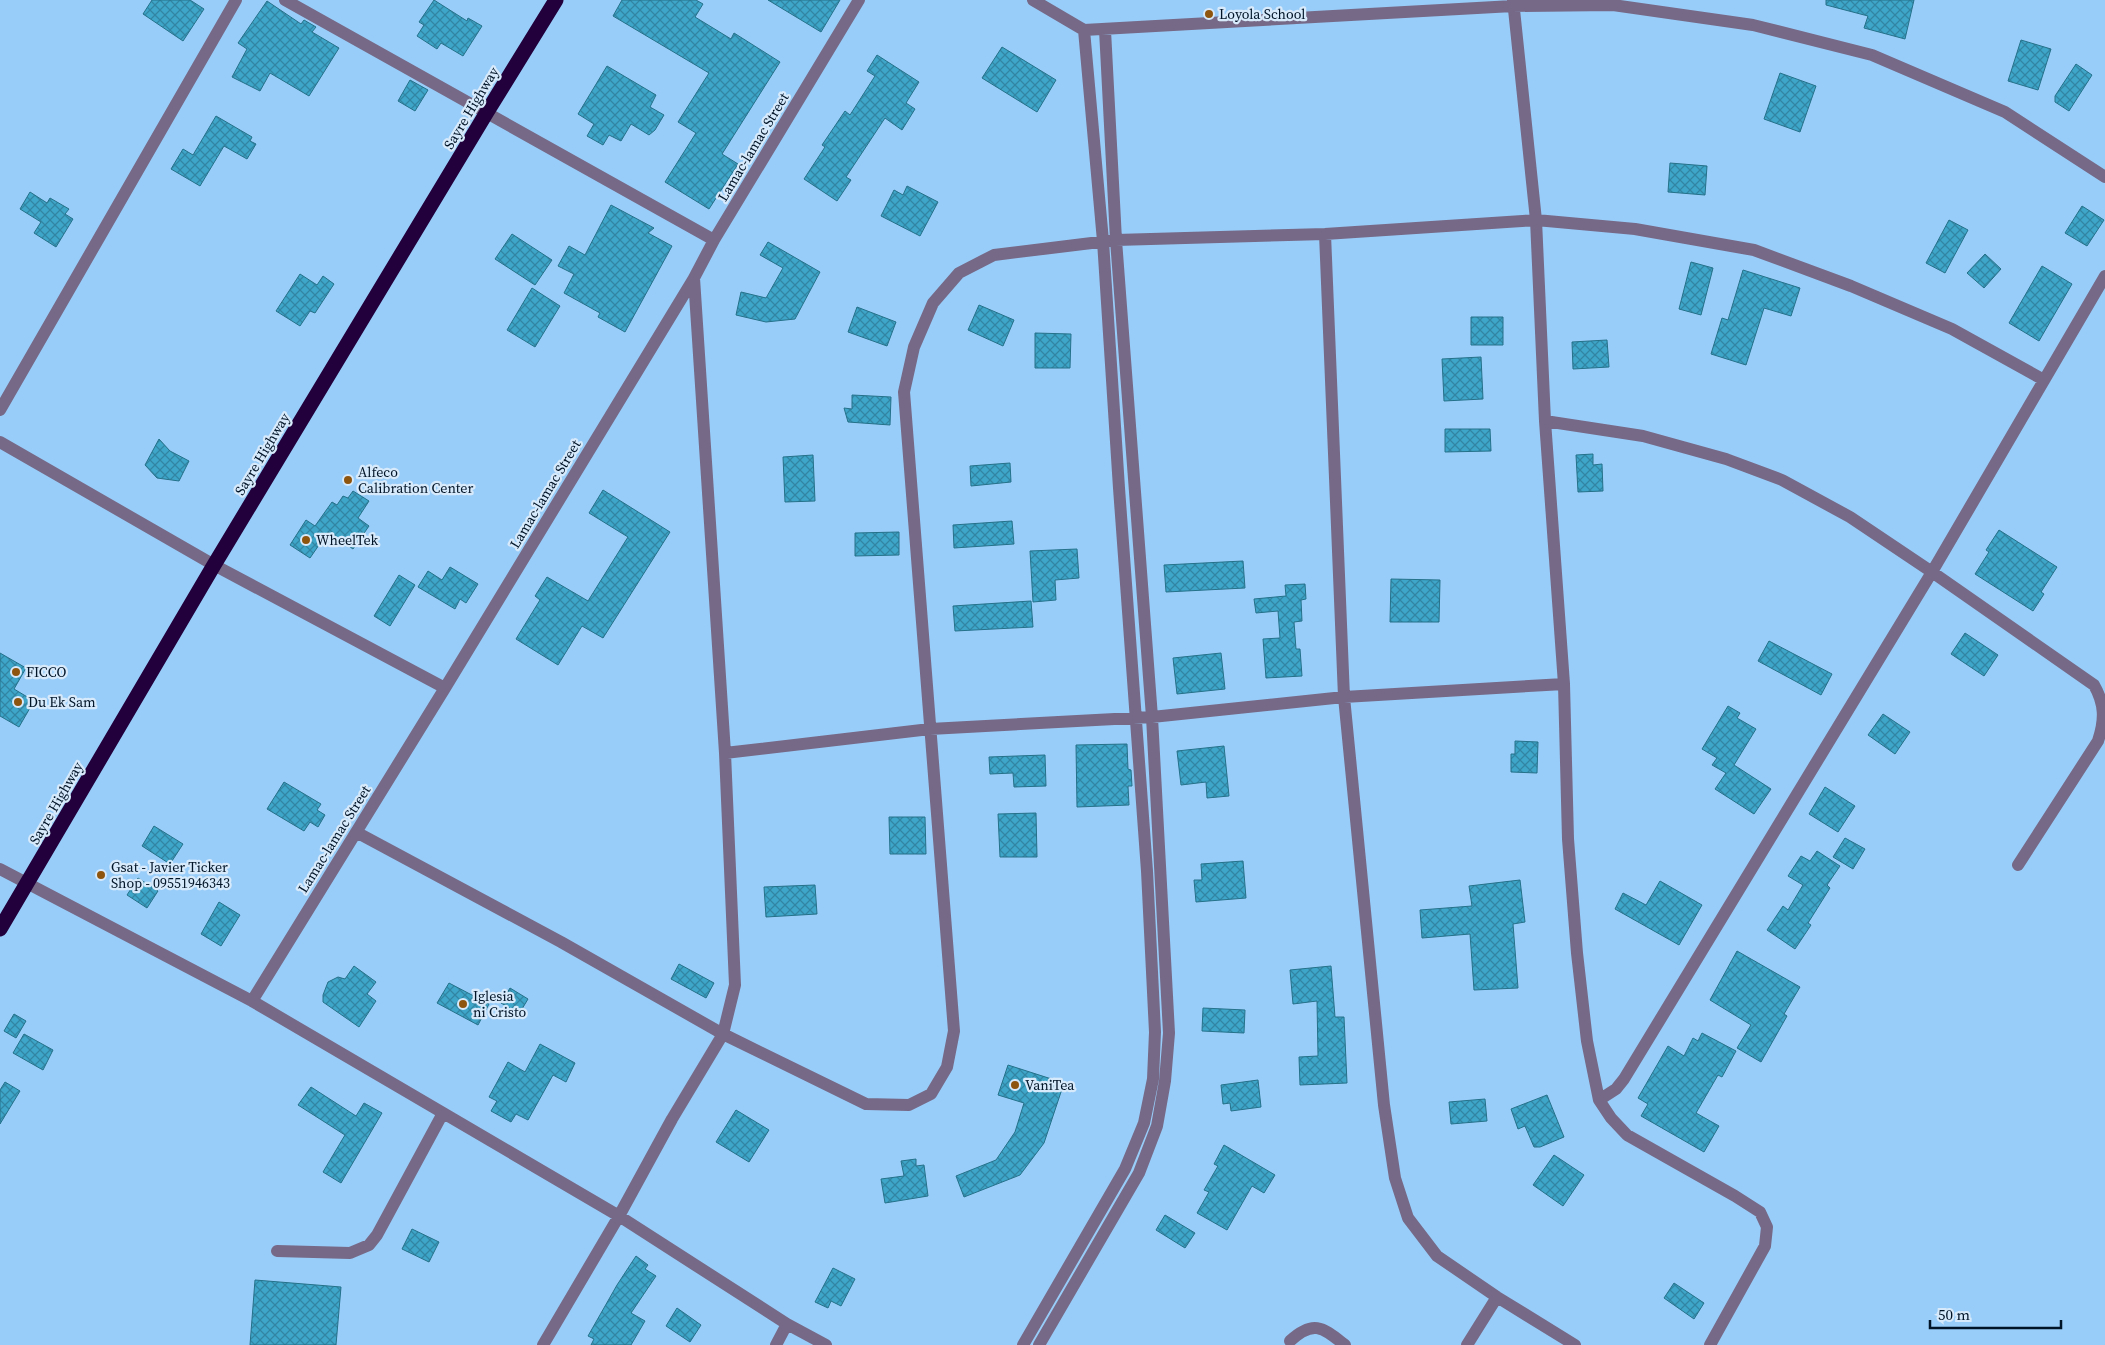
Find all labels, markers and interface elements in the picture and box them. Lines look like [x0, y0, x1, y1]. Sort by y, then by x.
place label: Loyola School [1219, 4, 1305, 24]
marker: Loyola School [1203, 8, 1215, 20]
street label: Sayre Highway [439, 63, 504, 153]
street label: Lamac-lamac Street [713, 89, 794, 205]
street label: Sayre Highway [230, 409, 295, 499]
street label: Lamac-lamac Street [505, 436, 586, 552]
place label: Alfeco Calibration Center [358, 462, 474, 498]
marker: Alfeco Calibration Center [342, 474, 354, 486]
place label: WheelTek [316, 530, 378, 550]
marker: WheelTek [300, 534, 312, 546]
place label: FICCO [26, 662, 66, 682]
marker: FICCO [10, 666, 22, 678]
place label: Du Ek Sam [28, 692, 96, 712]
marker: Du Ek Sam [12, 696, 24, 708]
street label: Sayre Highway [24, 757, 88, 848]
street label: Lamac-lamac Street [293, 781, 375, 897]
place label: Gsat - Javier Ticker Shop - 09551946343 [111, 857, 230, 893]
marker: Gsat - Javier Ticker Shop - 09551946343 [95, 869, 107, 881]
place label: Iglesia ni Cristo [473, 986, 526, 1022]
marker: Iglesia ni Cristo [457, 998, 469, 1010]
place label: VaniTea [1025, 1075, 1075, 1095]
marker: VaniTea [1009, 1079, 1021, 1091]
scale bar [1930, 1298, 2061, 1330]
text: 50 m [1938, 1304, 1970, 1325]

